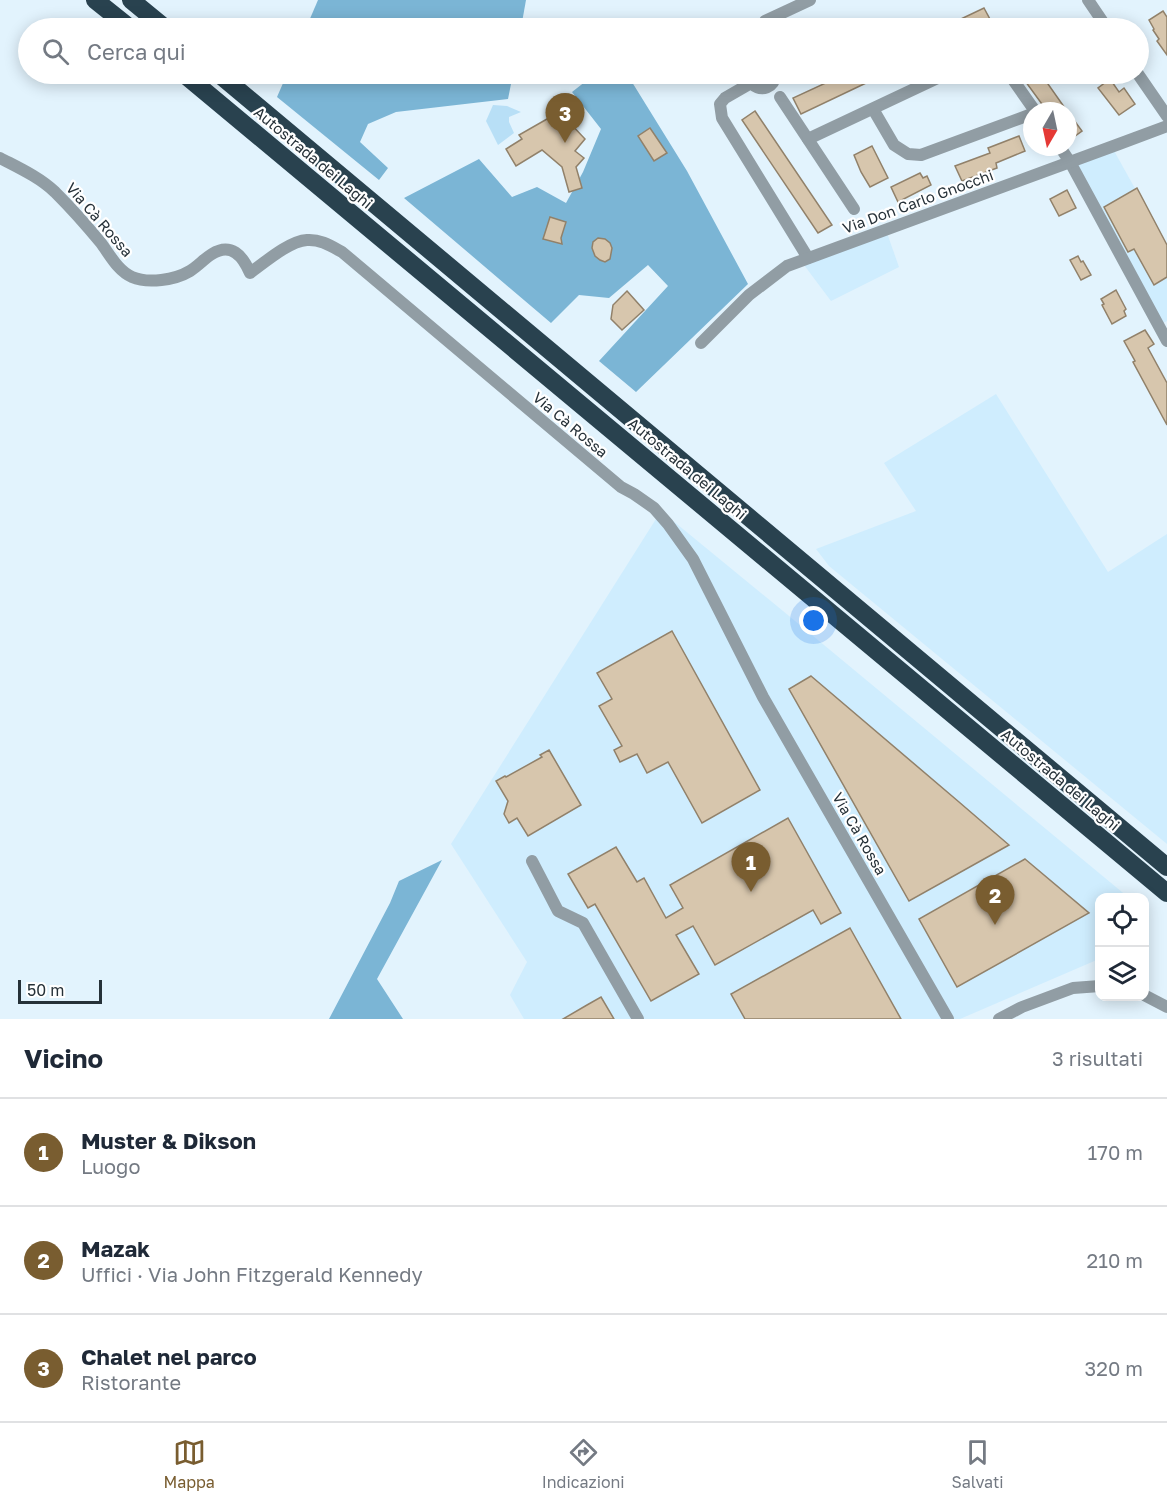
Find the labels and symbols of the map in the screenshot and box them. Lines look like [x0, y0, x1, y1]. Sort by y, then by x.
pin: 3 [546, 94, 584, 143]
north arrow [1023, 102, 1077, 156]
street label: Autostrada dei Laghi [251, 103, 376, 212]
street label: Via Don Carlo Gnocchi [840, 165, 995, 237]
street label: Via Cà Rossa [63, 179, 137, 260]
street label: Via Cà Rossa [530, 388, 612, 461]
street label: Autostrada dei Laghi [625, 414, 750, 523]
your location [799, 606, 828, 635]
street label: Autostrada dei Laghi [998, 725, 1123, 834]
street label: Via Cà Rossa [829, 789, 891, 878]
pin: 1 [732, 842, 771, 892]
pin: 2 [976, 876, 1014, 925]
scale bar [18, 977, 102, 1004]

